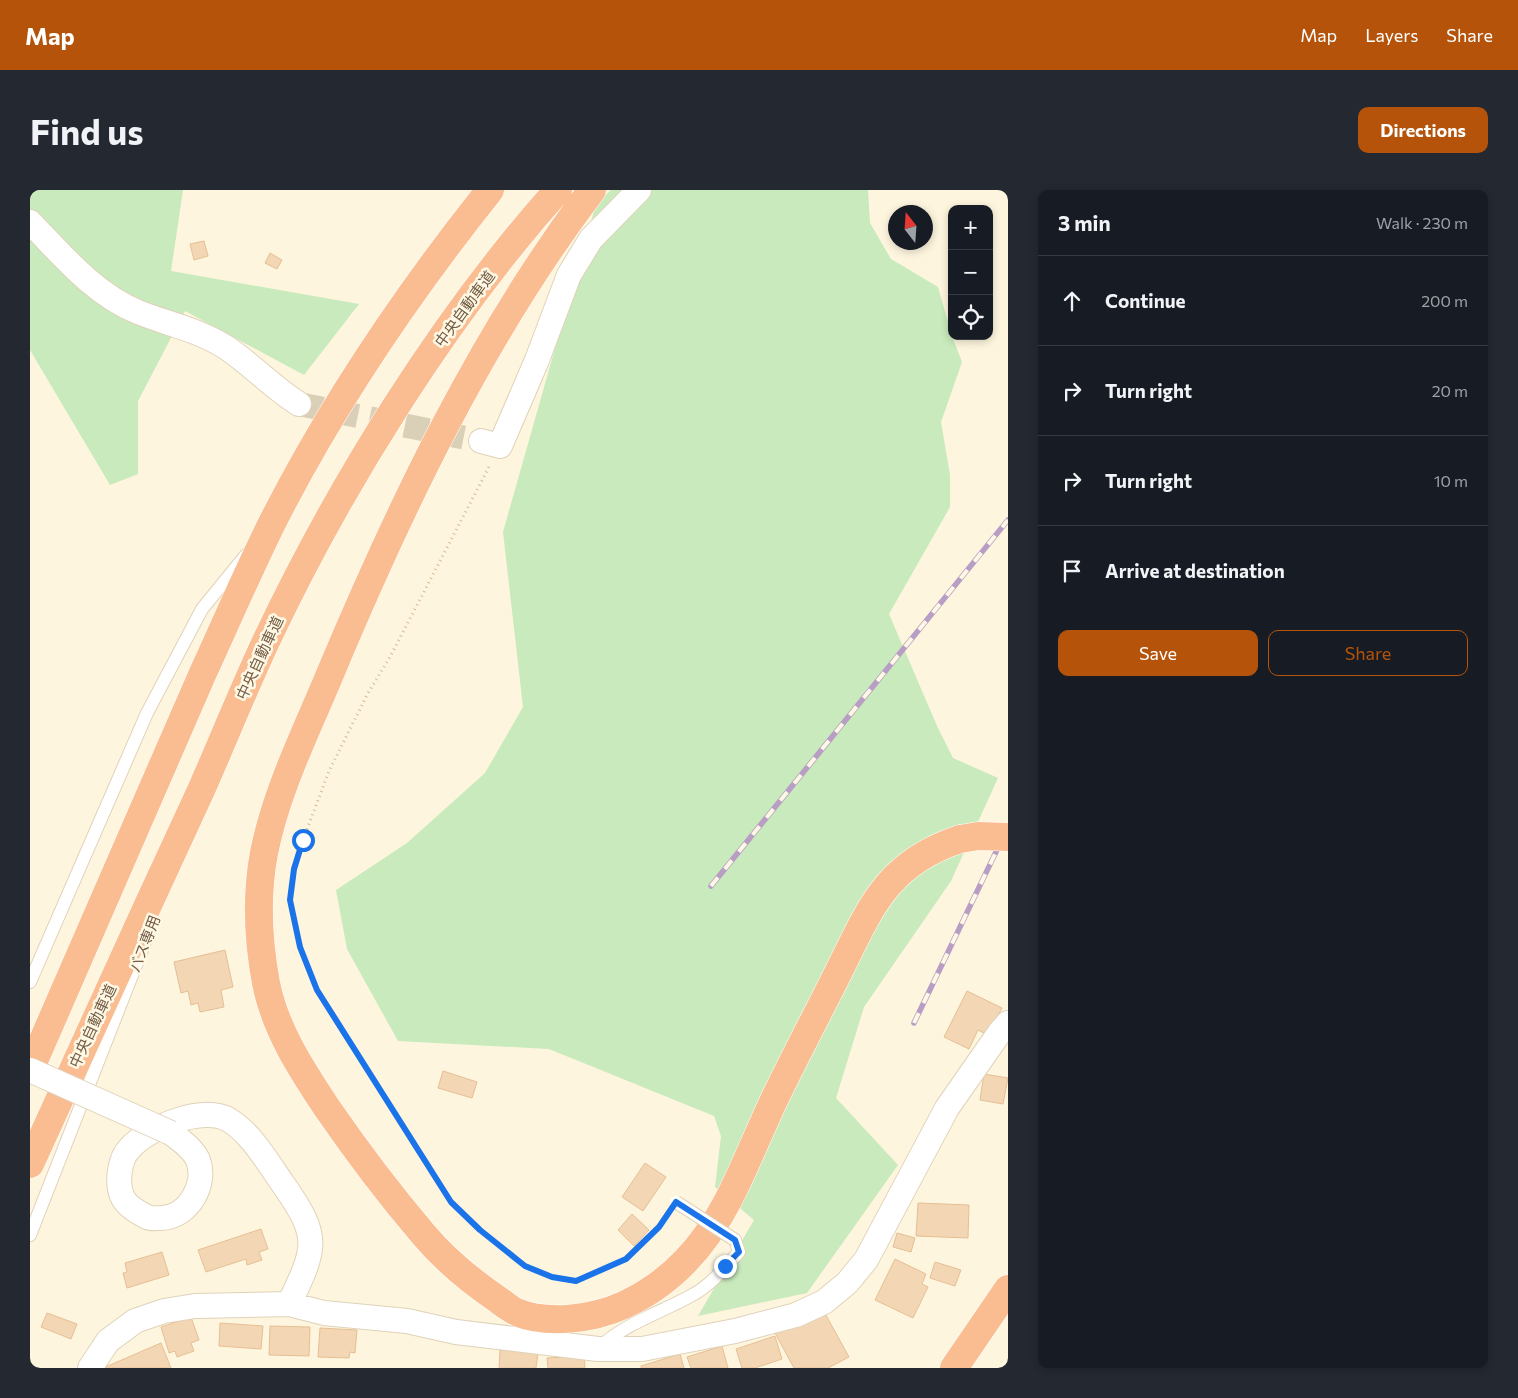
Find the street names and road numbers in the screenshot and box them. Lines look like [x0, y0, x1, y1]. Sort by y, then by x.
street label: 中央自動車道 [430, 267, 498, 350]
street label: 中央自動車道 [232, 613, 286, 702]
street label: バス専用 [125, 912, 163, 975]
street label: 中央自動車道 [65, 981, 119, 1070]

